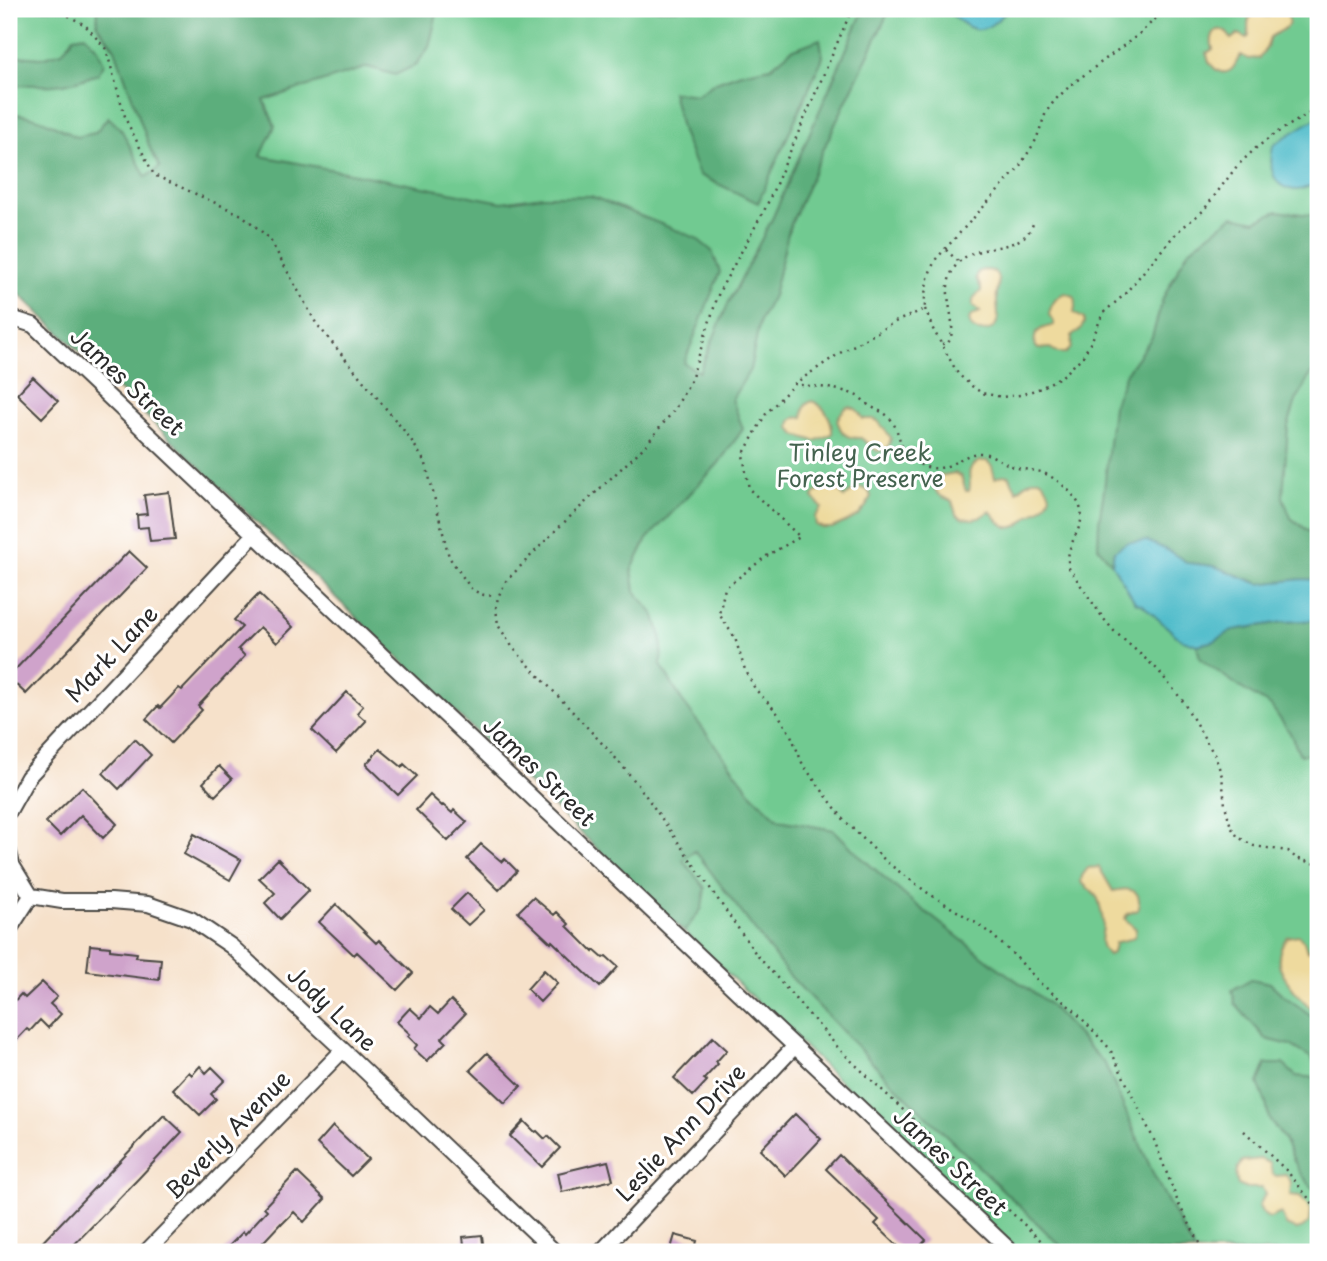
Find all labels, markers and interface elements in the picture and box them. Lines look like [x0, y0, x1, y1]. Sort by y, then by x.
street label: James Street [63, 318, 193, 443]
park label: Tinley Creek Forest Preserve [776, 434, 944, 495]
street label: Mark Lane [56, 596, 165, 710]
street label: James Street [476, 708, 605, 834]
street label: Jody Lane [280, 957, 386, 1059]
street label: Leslie Ann Drive [607, 1055, 753, 1209]
street label: Beverly Avenue [156, 1062, 298, 1206]
street label: James Street [886, 1098, 1016, 1223]

